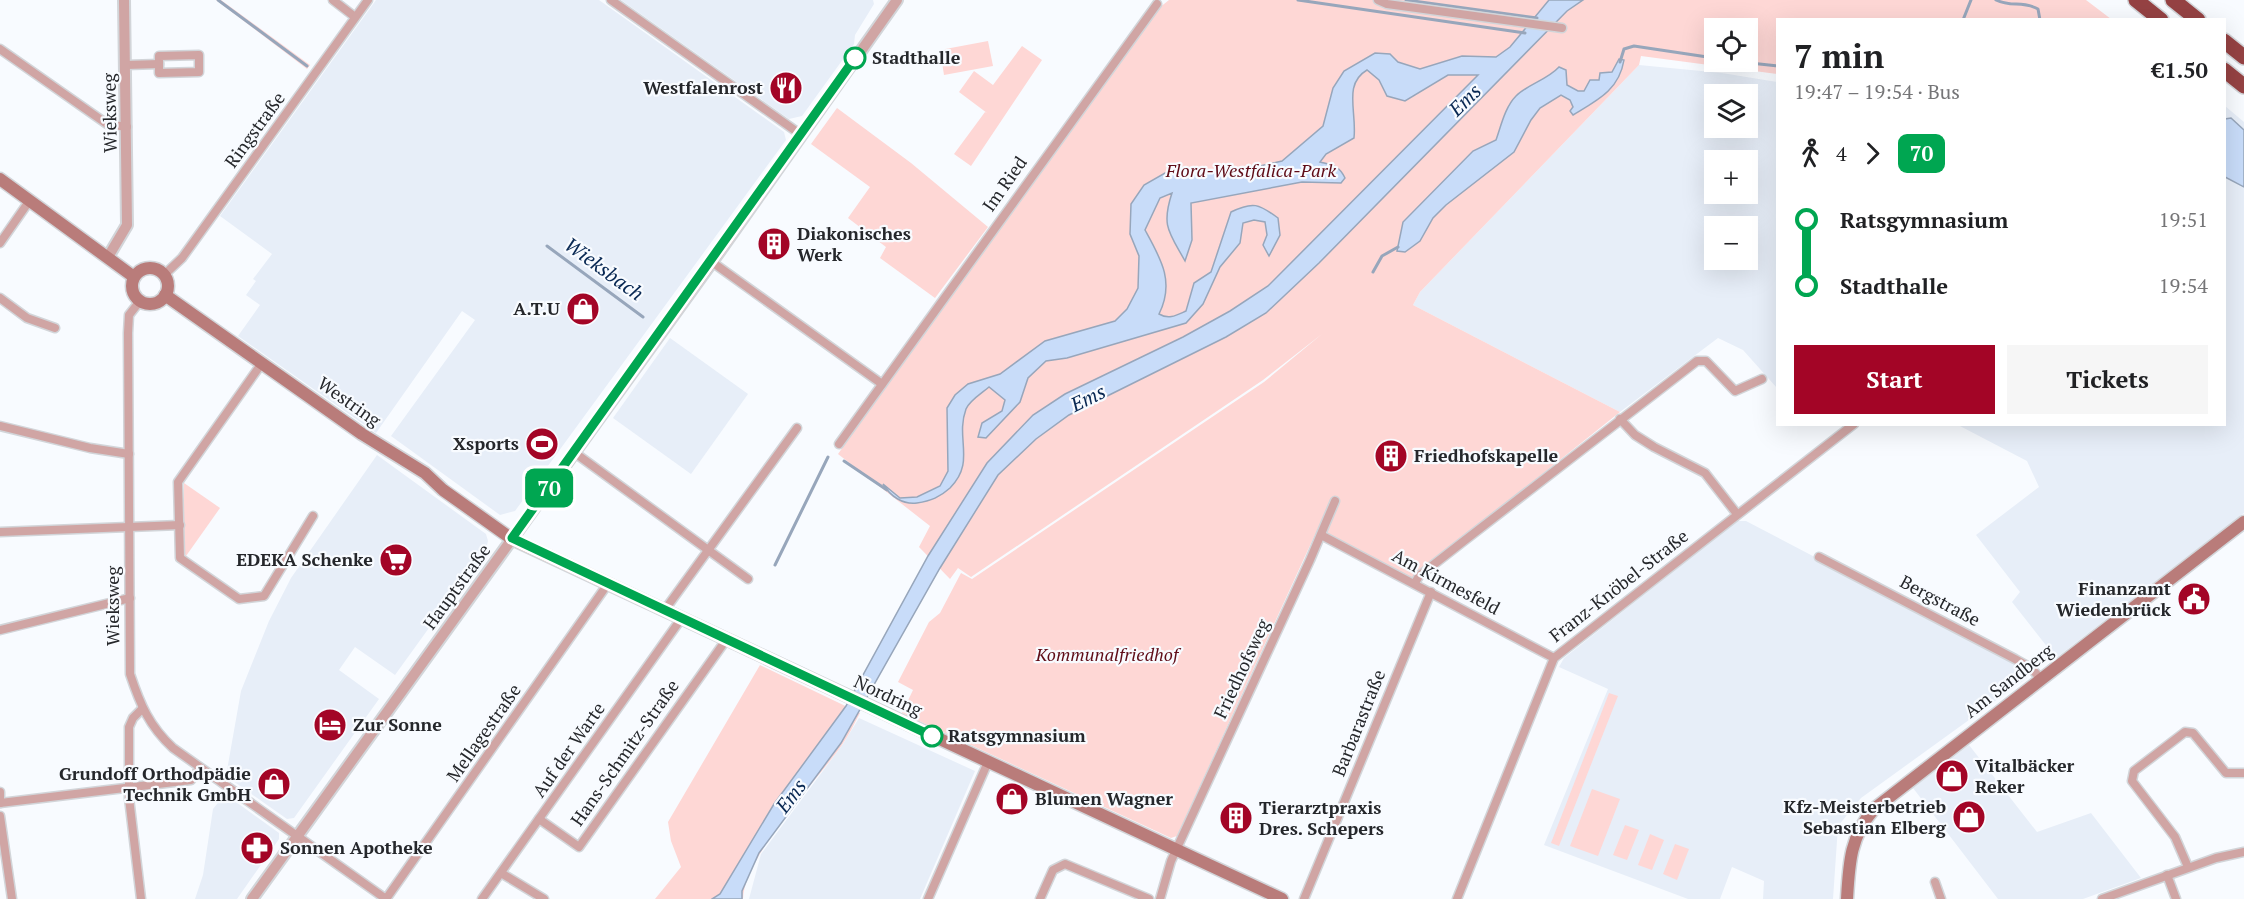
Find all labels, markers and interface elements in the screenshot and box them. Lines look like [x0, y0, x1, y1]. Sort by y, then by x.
map controls [1704, 18, 1758, 270]
button: locate [1704, 18, 1758, 72]
text: 7 min [1794, 34, 1884, 77]
place label: Stadthalle [872, 45, 961, 69]
marker: Stadthalle [844, 47, 866, 69]
text: €1.50 [2152, 55, 2208, 84]
restaurant icon: Westfalenrost [768, 70, 804, 106]
street label: Wieksweg [96, 72, 122, 153]
place label: Westfalenrost [643, 75, 763, 99]
water label: Ems [1442, 77, 1487, 123]
text: 19:47 – 19:54 · Bus [1794, 78, 1960, 105]
button: layers [1704, 84, 1758, 138]
street label: Ringstraße [219, 87, 290, 172]
icon: walk [1794, 137, 1827, 170]
icon: forward [1856, 137, 1889, 170]
text: 70 [1910, 139, 1933, 167]
text: 4 [1836, 140, 1847, 167]
button: + [1704, 150, 1758, 204]
street label: Im Ried [977, 151, 1032, 216]
park label: Flora-Westfalica-Park [1165, 158, 1336, 182]
text: Ratsgymnasium [1840, 205, 2008, 234]
text: 19:51 [2159, 206, 2208, 233]
button: − [1704, 216, 1758, 270]
place label: Diakonisches Werk [797, 221, 911, 266]
building icon: Diakonisches Werk [756, 226, 792, 262]
water label: Wieksbach [559, 231, 649, 306]
text: Stadthalle [1840, 271, 1948, 300]
text: 19:54 [2159, 272, 2208, 299]
shop icon: A.T.U [565, 291, 601, 327]
place label: A.T.U [513, 296, 560, 320]
button: Start [1794, 345, 1995, 414]
button: Tickets [2007, 345, 2208, 414]
street label: Westring [313, 371, 386, 432]
water label: Ems [1065, 378, 1110, 418]
sports icon: Xsports [524, 426, 560, 462]
place label: Xsports [453, 431, 519, 455]
building icon: Friedhofskapelle [1373, 438, 1409, 474]
place label: Friedhofskapelle [1414, 443, 1559, 467]
line badge: 70 [522, 468, 576, 508]
text: 70 [537, 474, 561, 502]
street label: Franz-Knöbel-Straße [1544, 524, 1693, 647]
street label: Hauptstraße [417, 539, 495, 634]
supermarket icon: EDEKA Schenke [378, 542, 414, 578]
street label: Am Kirmesfeld [1388, 543, 1505, 620]
place label: EDEKA Schenke [236, 547, 373, 571]
street label: Wieksweg [100, 566, 124, 646]
street label: Bergstraße [1896, 569, 1985, 631]
place label: Finanzamt Wiedenbrück [2056, 576, 2171, 621]
public building icon: Finanzamt Wiedenbrück [2176, 581, 2212, 617]
street label: Friedhofsweg [1208, 615, 1275, 722]
street label: Am Sandberg [1959, 638, 2058, 723]
park label: Kommunalfriedhof [1035, 642, 1182, 666]
street label: Barbarastraße [1326, 666, 1390, 780]
street label: Nordring [850, 669, 927, 722]
street label: Hans-Schmitz-Straße [565, 674, 684, 830]
street label: Mellagestraße [441, 679, 526, 786]
street label: Auf der Warte [527, 697, 610, 802]
hotel icon: Zur Sonne [312, 707, 348, 743]
place label: Zur Sonne [353, 712, 442, 736]
place label: Ratsgymnasium [948, 723, 1086, 747]
marker: Ratsgymnasium [921, 725, 943, 747]
place label: Vitalbäcker Reker [1975, 753, 2075, 798]
shop icon: Vitalbäcker Reker [1934, 758, 1970, 794]
place label: Grundoff Orthodpädie Technik GmbH [59, 761, 251, 806]
shop icon: Grundoff Orthodpädie Technik GmbH [256, 766, 292, 802]
water label: Ems [768, 773, 812, 819]
shop icon: Blumen Wagner [994, 781, 1030, 817]
place label: Blumen Wagner [1035, 786, 1173, 810]
place label: Kfz-Meisterbetrieb Sebastian Elberg [1784, 794, 1947, 839]
place label: Tierarztpraxis Dres. Schepers [1259, 795, 1384, 840]
shop icon: Kfz-Meisterbetrieb Sebastian Elberg [1951, 799, 1987, 835]
building icon: Tierarztpraxis Dres. Schepers [1218, 800, 1254, 836]
pharmacy icon: Sonnen Apotheke [239, 830, 275, 866]
place label: Sonnen Apotheke [280, 835, 433, 859]

